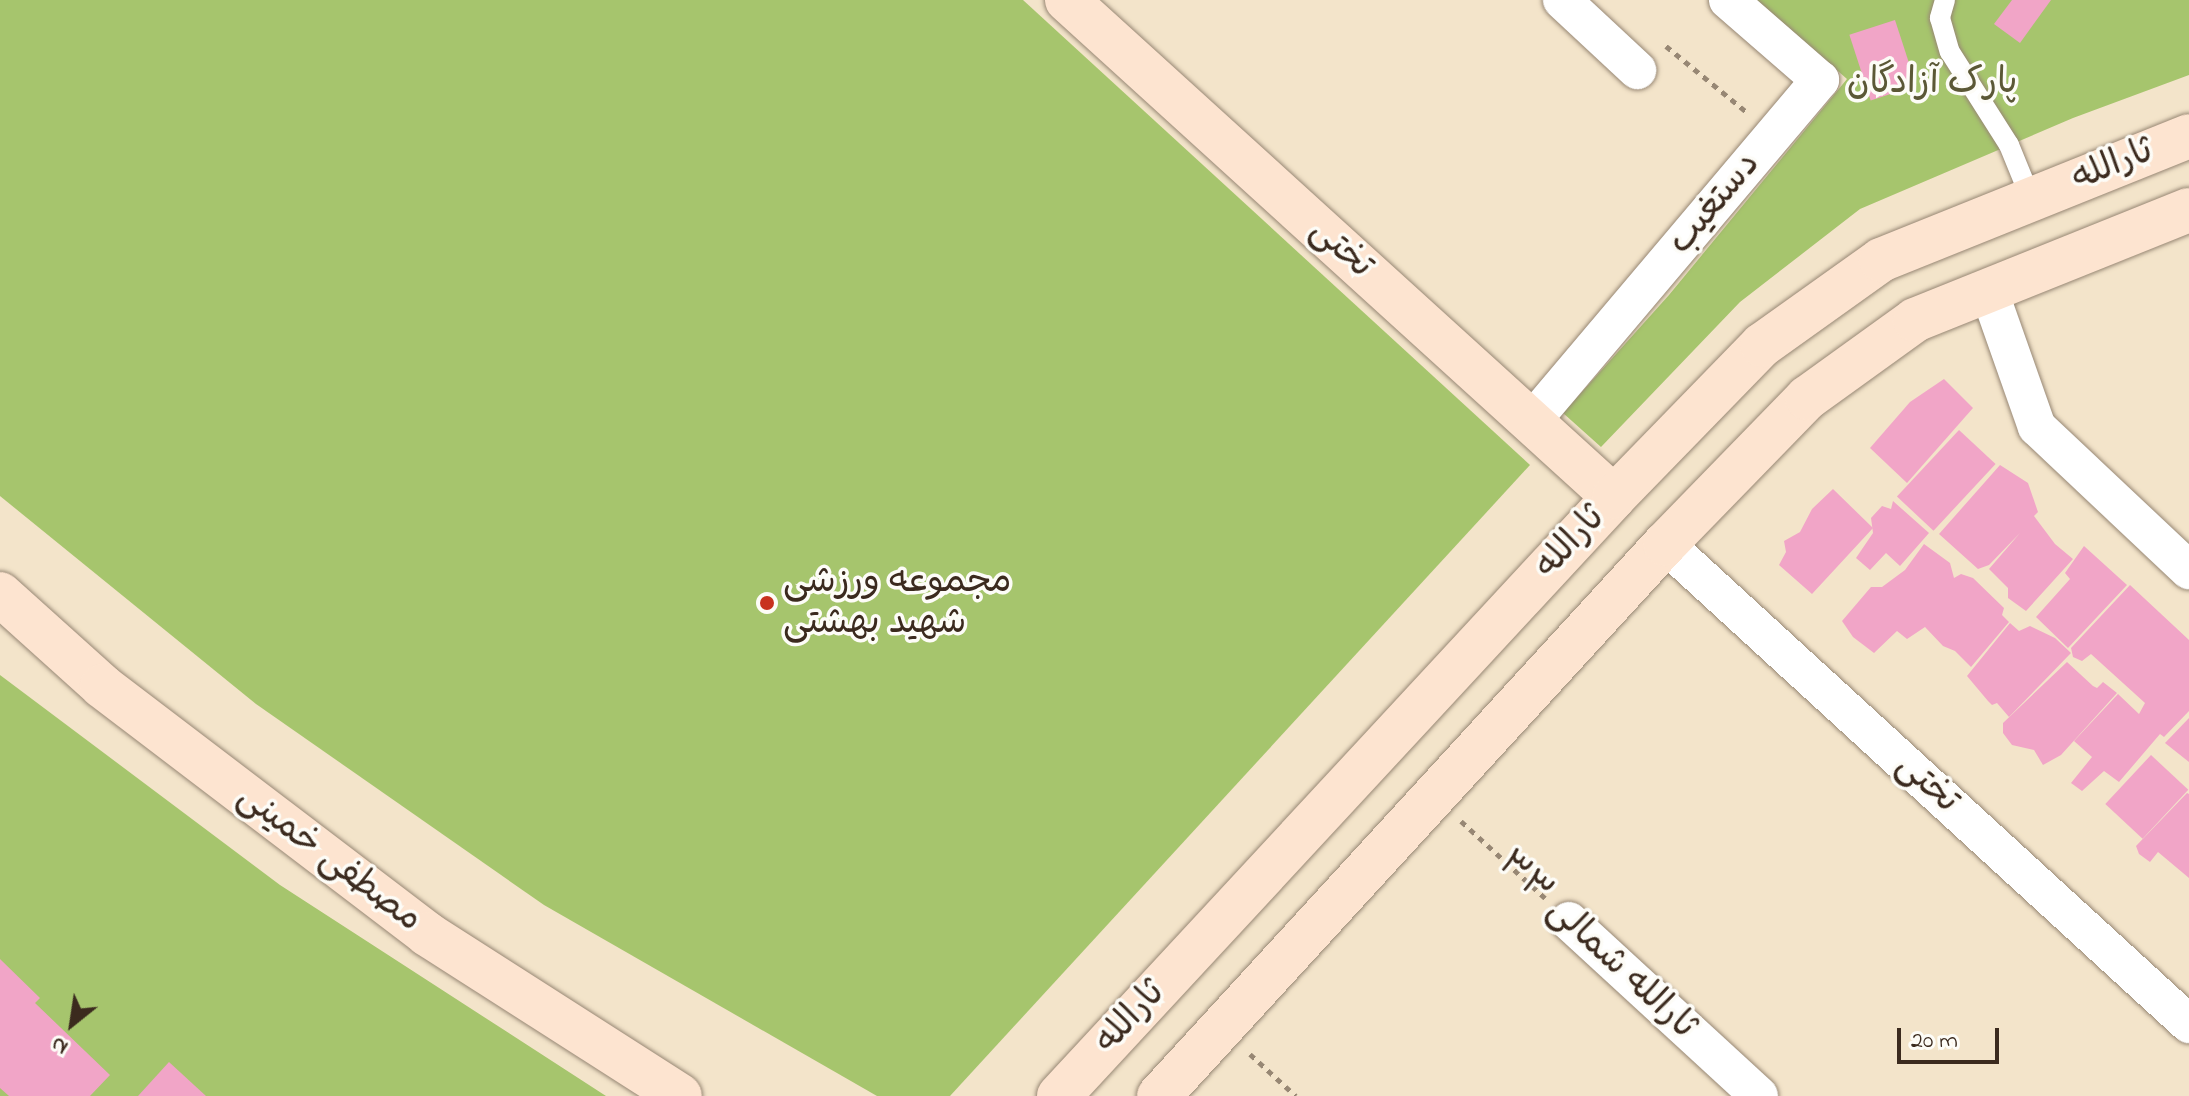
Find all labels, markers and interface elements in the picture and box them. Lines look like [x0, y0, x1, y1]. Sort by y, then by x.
park label: پارک آزادگان [1847, 62, 2017, 106]
street label: ثارالله [2066, 130, 2160, 202]
street label: دستغیب [1660, 144, 1770, 264]
street label: تختی [1301, 210, 1381, 288]
street label: ثارالله [1527, 498, 1615, 588]
place label: مجموعه ورزشی شهید بهشتی [783, 560, 1011, 645]
marker: مجموعه ورزشی شهید بهشتی [758, 594, 776, 612]
street label: تختی [1887, 745, 1967, 823]
street label: مصطفی خمینی [228, 776, 430, 942]
street label: ثارالله شمالی ۳۳ [1488, 843, 1704, 1049]
street label: ثارالله [1087, 973, 1175, 1063]
north arrow [32, 984, 112, 1064]
scale bar [1901, 1012, 2003, 1062]
text: 20 m [1911, 1024, 1958, 1059]
text: N [46, 1027, 74, 1062]

